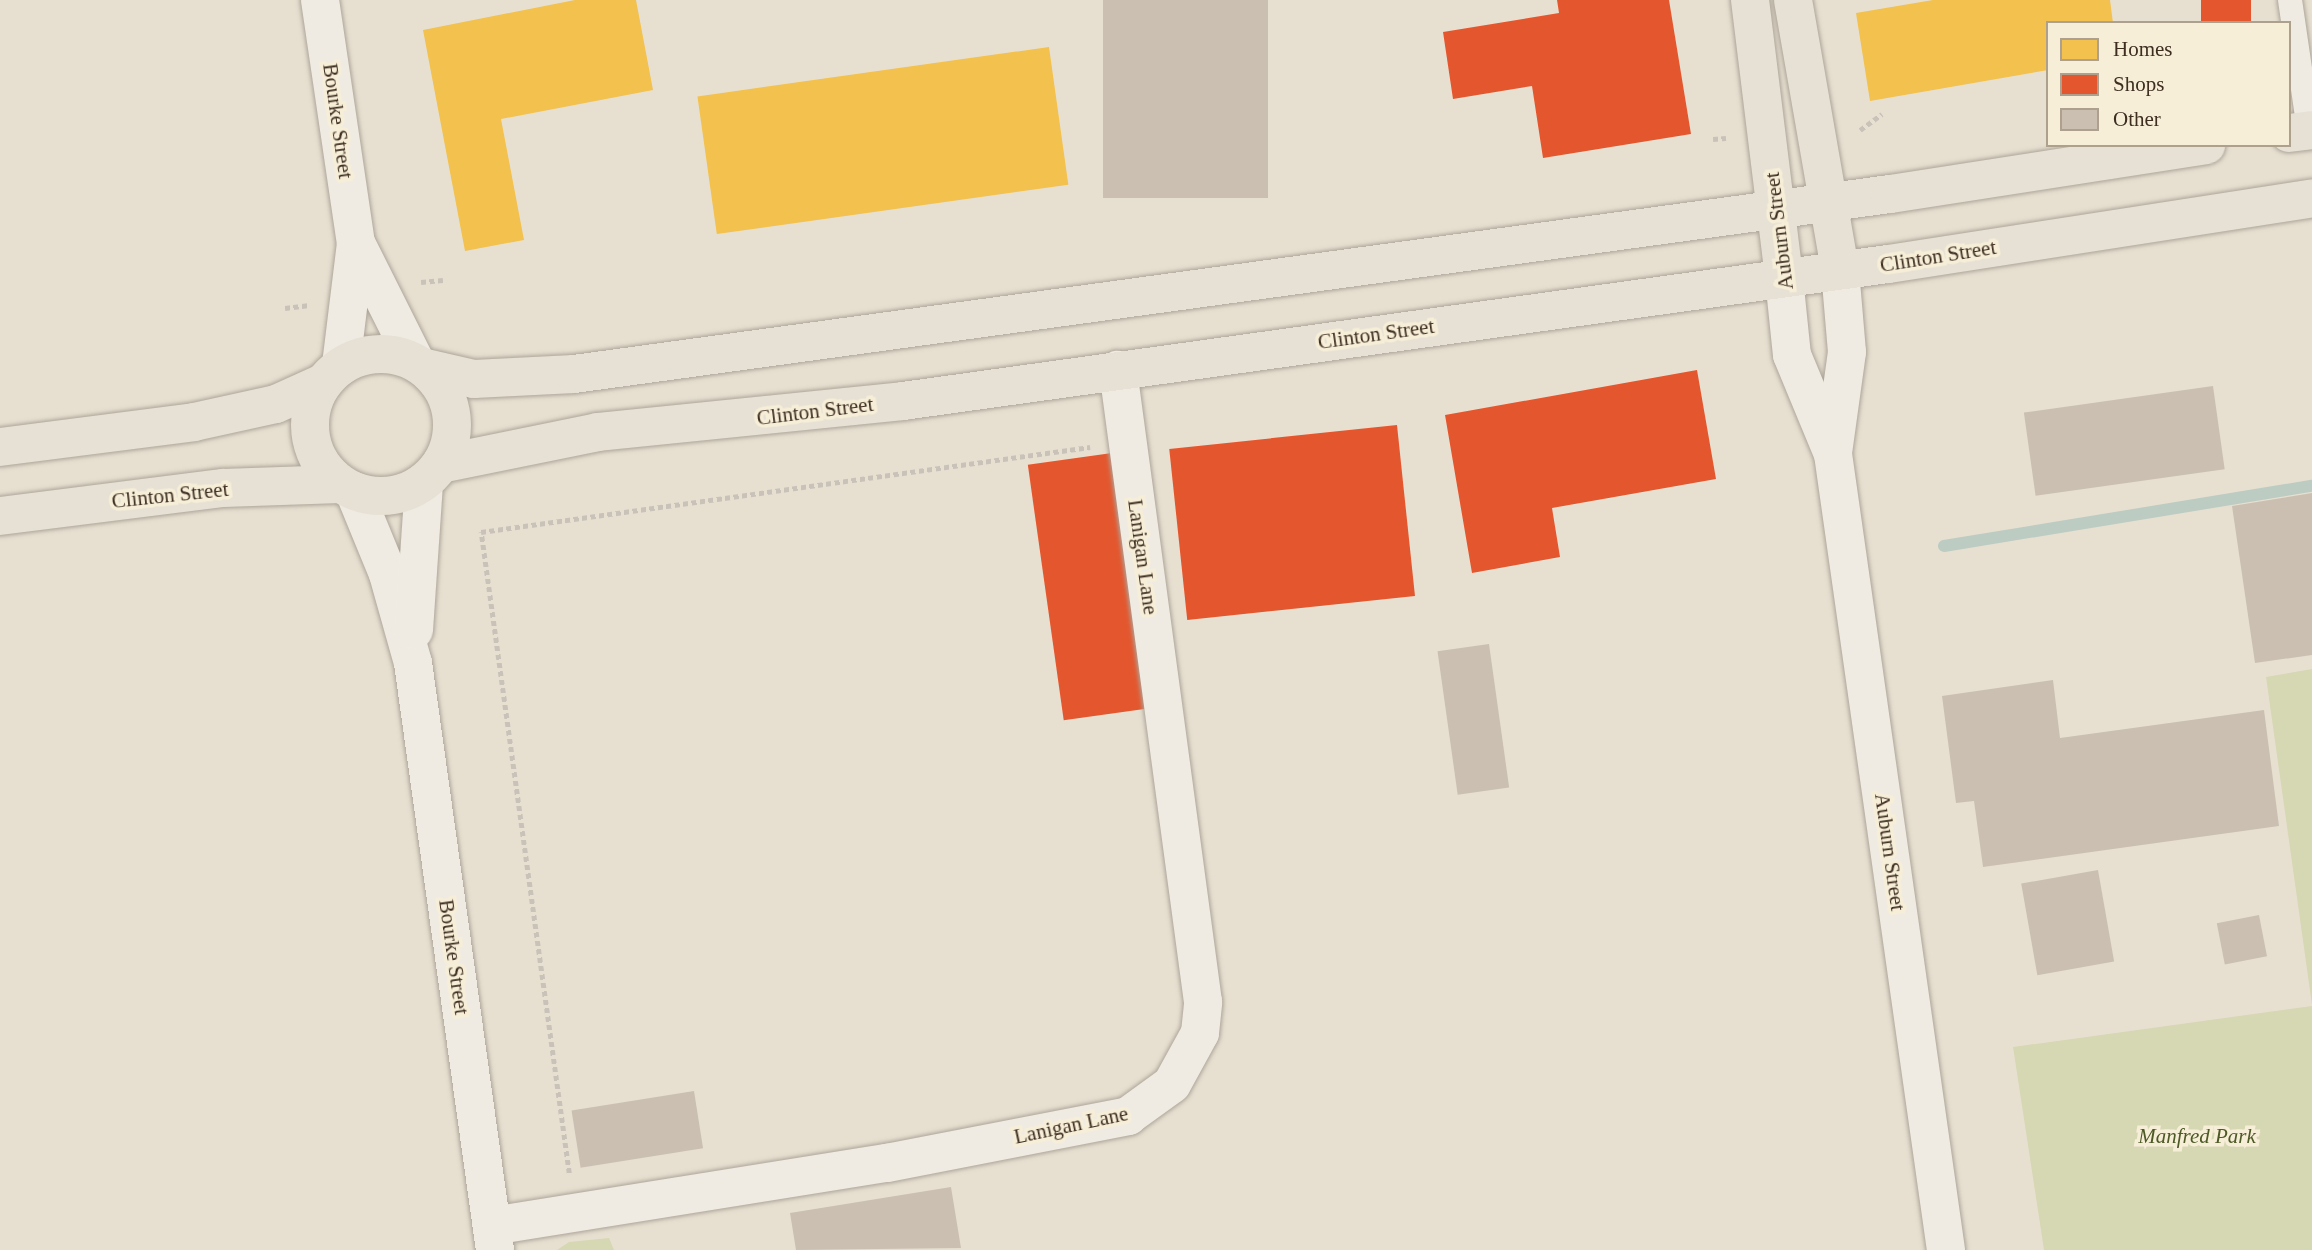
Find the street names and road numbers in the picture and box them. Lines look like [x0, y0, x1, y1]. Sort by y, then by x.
street label: Bourke Street [317, 62, 359, 180]
street label: Auburn Street [1759, 171, 1799, 291]
street label: Clinton Street [1878, 234, 1998, 278]
street label: Clinton Street [1316, 313, 1436, 355]
street label: Clinton Street [755, 391, 875, 431]
street label: Clinton Street [110, 476, 230, 514]
street label: Lanigan Lane [1122, 498, 1164, 616]
street label: Auburn Street [1869, 792, 1911, 912]
street label: Bourke Street [433, 898, 475, 1016]
street label: Lanigan Lane [1012, 1101, 1130, 1149]

